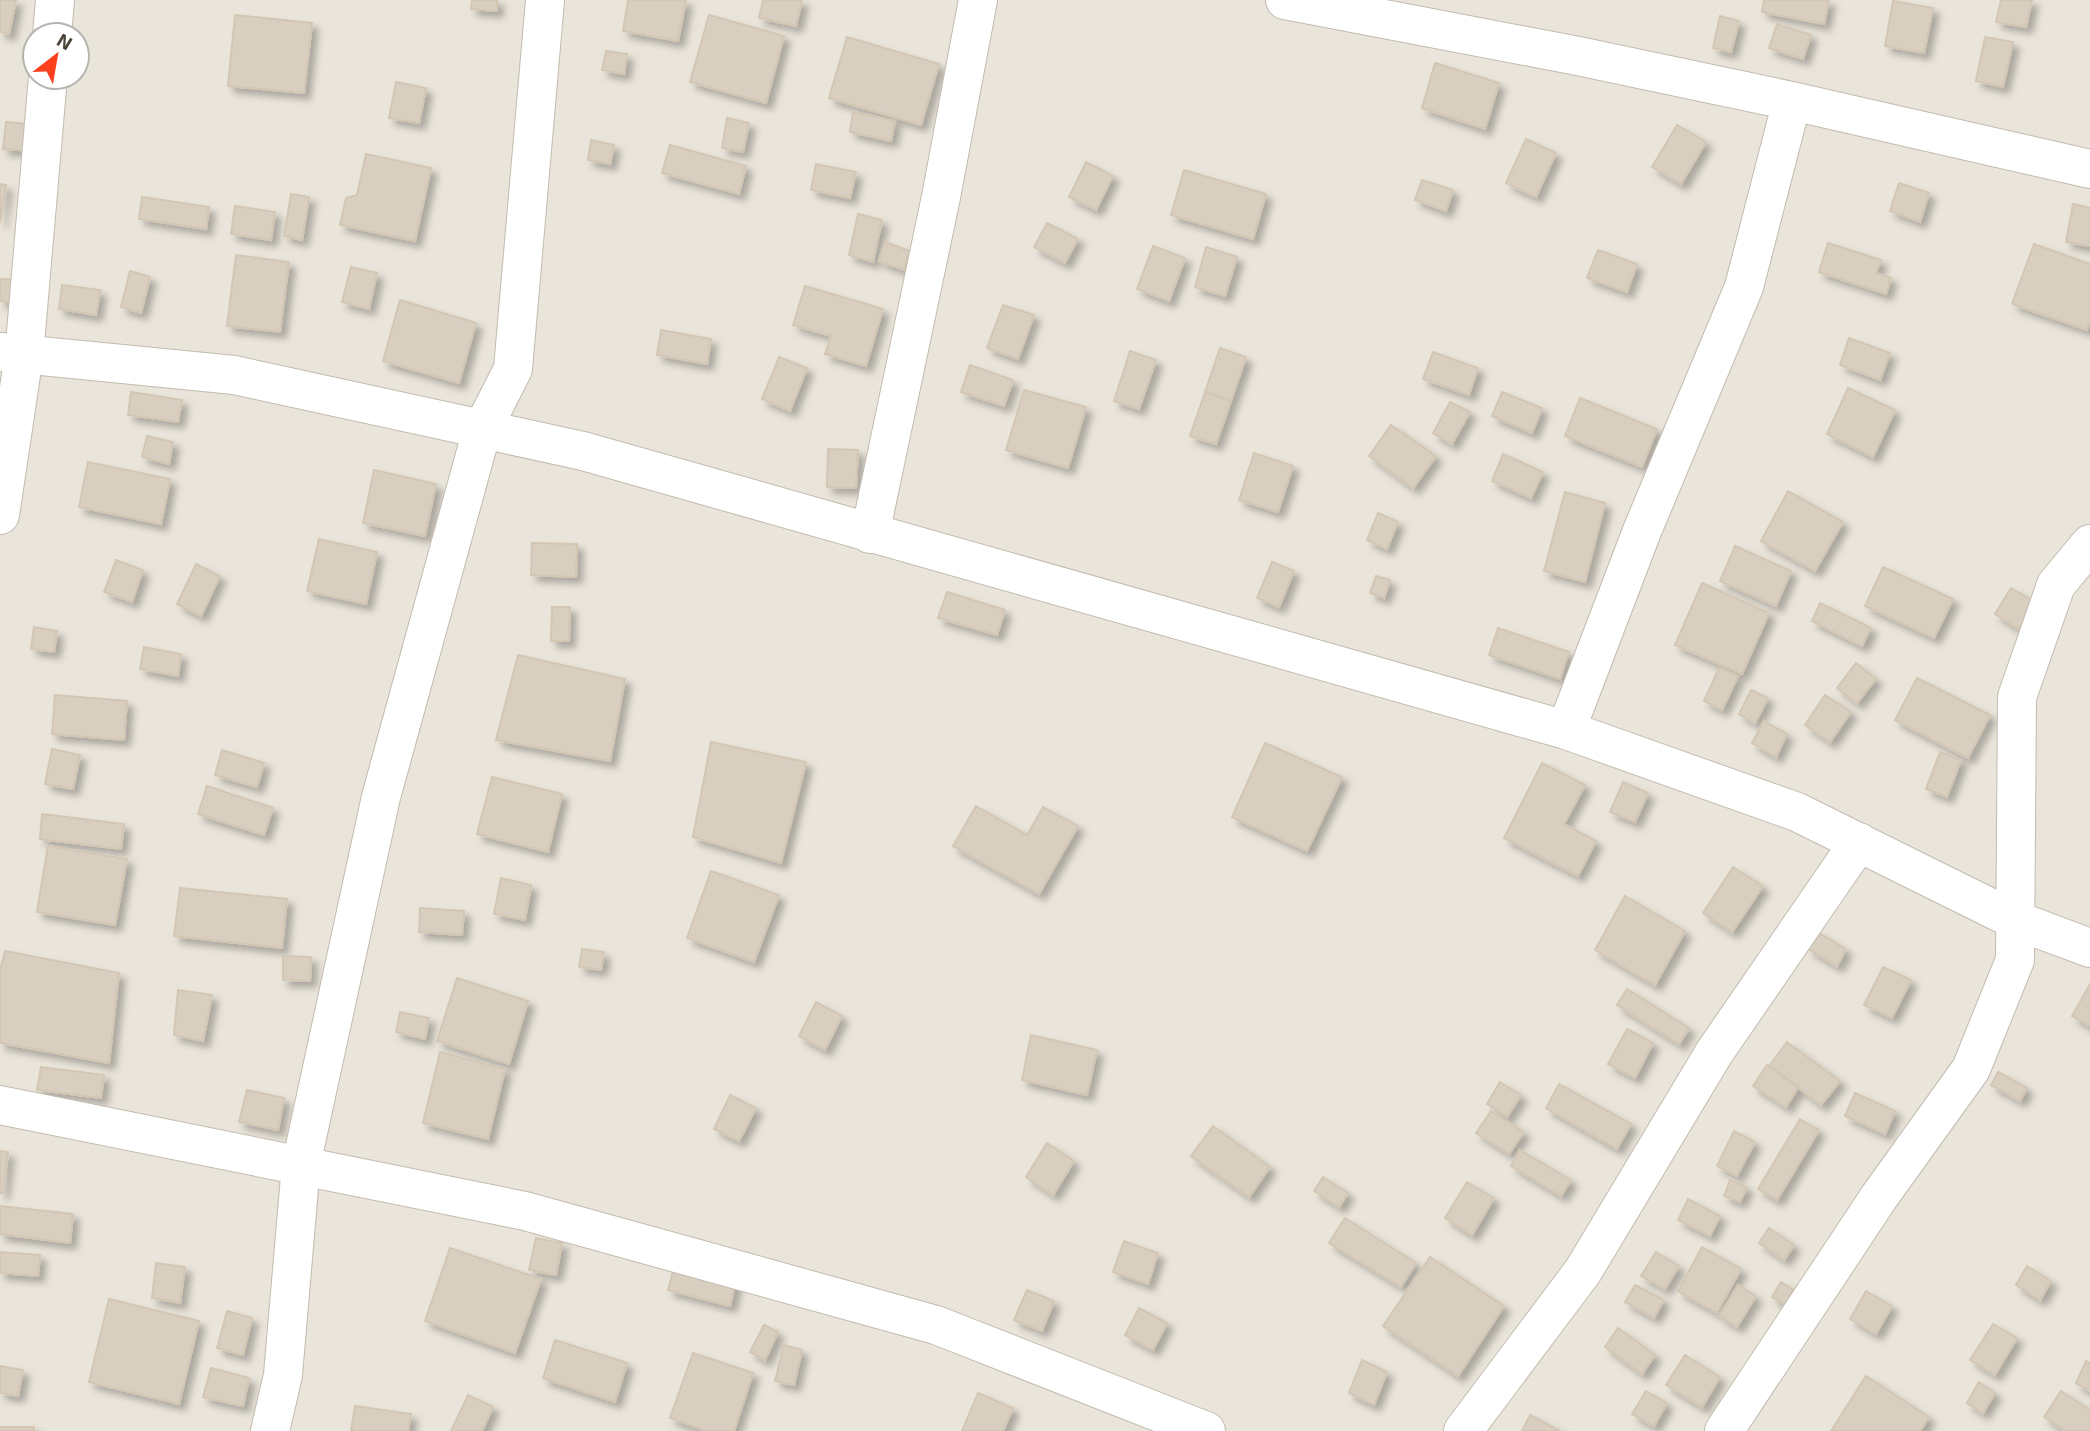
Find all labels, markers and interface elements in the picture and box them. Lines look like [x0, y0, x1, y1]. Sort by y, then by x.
north arrow [21, 21, 91, 91]
text: N [53, 28, 77, 54]

